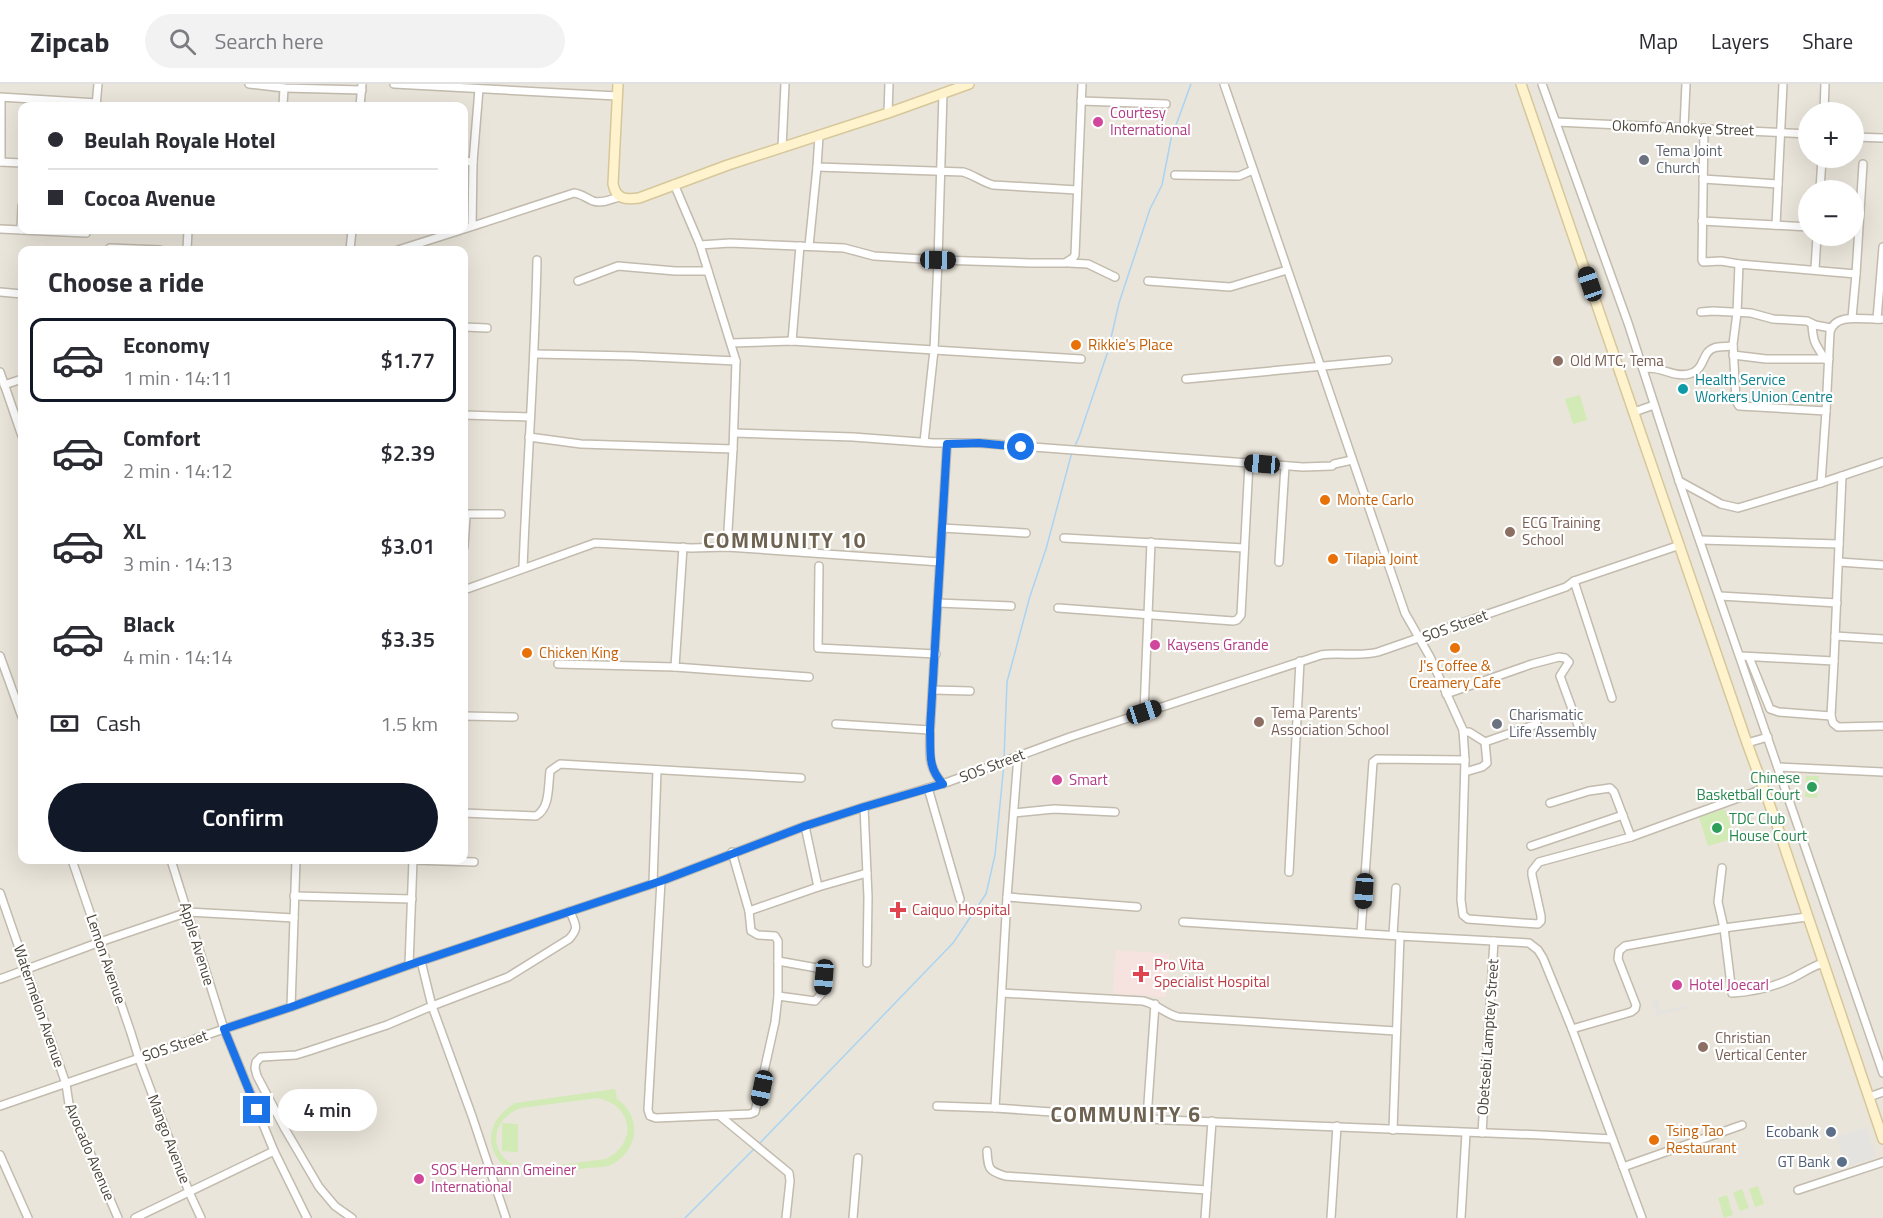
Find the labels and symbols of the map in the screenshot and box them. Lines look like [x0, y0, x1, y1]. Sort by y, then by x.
place label: Courtesy International [1110, 101, 1191, 141]
street label: Okomfo Anokye Street [1612, 114, 1755, 141]
marker: Courtesy International [1091, 115, 1105, 129]
place label: Tema Joint Church [1656, 139, 1723, 179]
marker: Tema Joint Church [1637, 153, 1651, 167]
car [920, 251, 956, 269]
car [1576, 264, 1604, 304]
place label: Rikkie's Place [1088, 333, 1173, 356]
marker: Rikkie's Place [1069, 338, 1083, 352]
place label: Old MTC, Tema [1570, 349, 1664, 372]
marker: Old MTC, Tema [1551, 354, 1565, 368]
place label: Health Service Workers Union Centre [1695, 368, 1833, 408]
marker: Health Service Workers Union Centre [1676, 382, 1690, 396]
route start [1007, 433, 1034, 460]
car [1243, 453, 1281, 475]
place label: Monte Carlo [1337, 488, 1414, 511]
marker: Monte Carlo [1318, 493, 1332, 507]
place label: ECG Training School [1522, 511, 1601, 551]
district label: COMMUNITY 10 [703, 524, 867, 556]
marker: ECG Training School [1503, 525, 1517, 539]
place label: Tilapia Joint [1345, 547, 1419, 570]
marker: Tilapia Joint [1326, 552, 1340, 566]
street label: SOS Street [1419, 603, 1491, 648]
place label: Kaysens Grande [1167, 633, 1269, 656]
marker: Kaysens Grande [1148, 638, 1162, 652]
place label: Chicken King [539, 641, 619, 664]
marker: J's Coffee & Creamery Cafe [1448, 641, 1462, 655]
marker: Chicken King [520, 646, 534, 660]
place label: J's Coffee & Creamery Cafe [1409, 654, 1501, 694]
car [1124, 698, 1164, 726]
place label: Tema Parents' Association School [1271, 701, 1389, 741]
place label: Charismatic Life Assembly [1509, 703, 1597, 743]
marker: Tema Parents' Association School [1252, 715, 1266, 729]
marker: Charismatic Life Assembly [1490, 717, 1504, 731]
street label: SOS Street [956, 742, 1028, 788]
place label: Chinese Basketball Court [1696, 766, 1801, 806]
place label: Smart [1069, 768, 1108, 791]
marker: Smart [1050, 773, 1064, 787]
marker: Chinese Basketball Court [1805, 780, 1819, 794]
place label: TDC Club House Court [1729, 807, 1808, 847]
marker: TDC Club House Court [1710, 821, 1724, 835]
car [1354, 872, 1374, 910]
place label: Caiquo Hospital [912, 898, 1010, 921]
street label: Apple Avenue [174, 899, 221, 988]
marker: Caiquo Hospital [889, 901, 907, 919]
street label: Lemon Avenue [80, 911, 133, 1007]
street label: Watermelon Avenue [8, 941, 71, 1070]
place label: Pro Vita Specialist Hospital [1154, 953, 1270, 993]
street label: Obetsebi Lamptey Street [1471, 957, 1504, 1116]
car [813, 958, 835, 996]
marker: Pro Vita Specialist Hospital [1132, 965, 1150, 983]
place label: Hotel Joecarl [1689, 973, 1769, 996]
marker: Hotel Joecarl [1670, 978, 1684, 992]
street label: SOS Street [139, 1023, 211, 1067]
place label: Christian Vertical Center [1715, 1026, 1807, 1066]
marker: Christian Vertical Center [1696, 1040, 1710, 1054]
car [749, 1069, 775, 1107]
callout: 4 min [278, 1089, 377, 1131]
street label: Mango Avenue [142, 1091, 197, 1187]
route end [243, 1096, 270, 1123]
district label: COMMUNITY 6 [1051, 1098, 1201, 1130]
street label: Avocado Avenue [60, 1100, 121, 1204]
place label: Tsing Tao Restaurant [1666, 1119, 1737, 1159]
place label: Ecobank [1766, 1120, 1819, 1143]
marker: Ecobank [1824, 1125, 1838, 1139]
marker: Tsing Tao Restaurant [1647, 1133, 1661, 1147]
place label: GT Bank [1778, 1150, 1830, 1173]
marker: GT Bank [1835, 1155, 1849, 1169]
place label: SOS Hermann Gmeiner International [431, 1158, 576, 1198]
marker: SOS Hermann Gmeiner International [412, 1172, 426, 1186]

